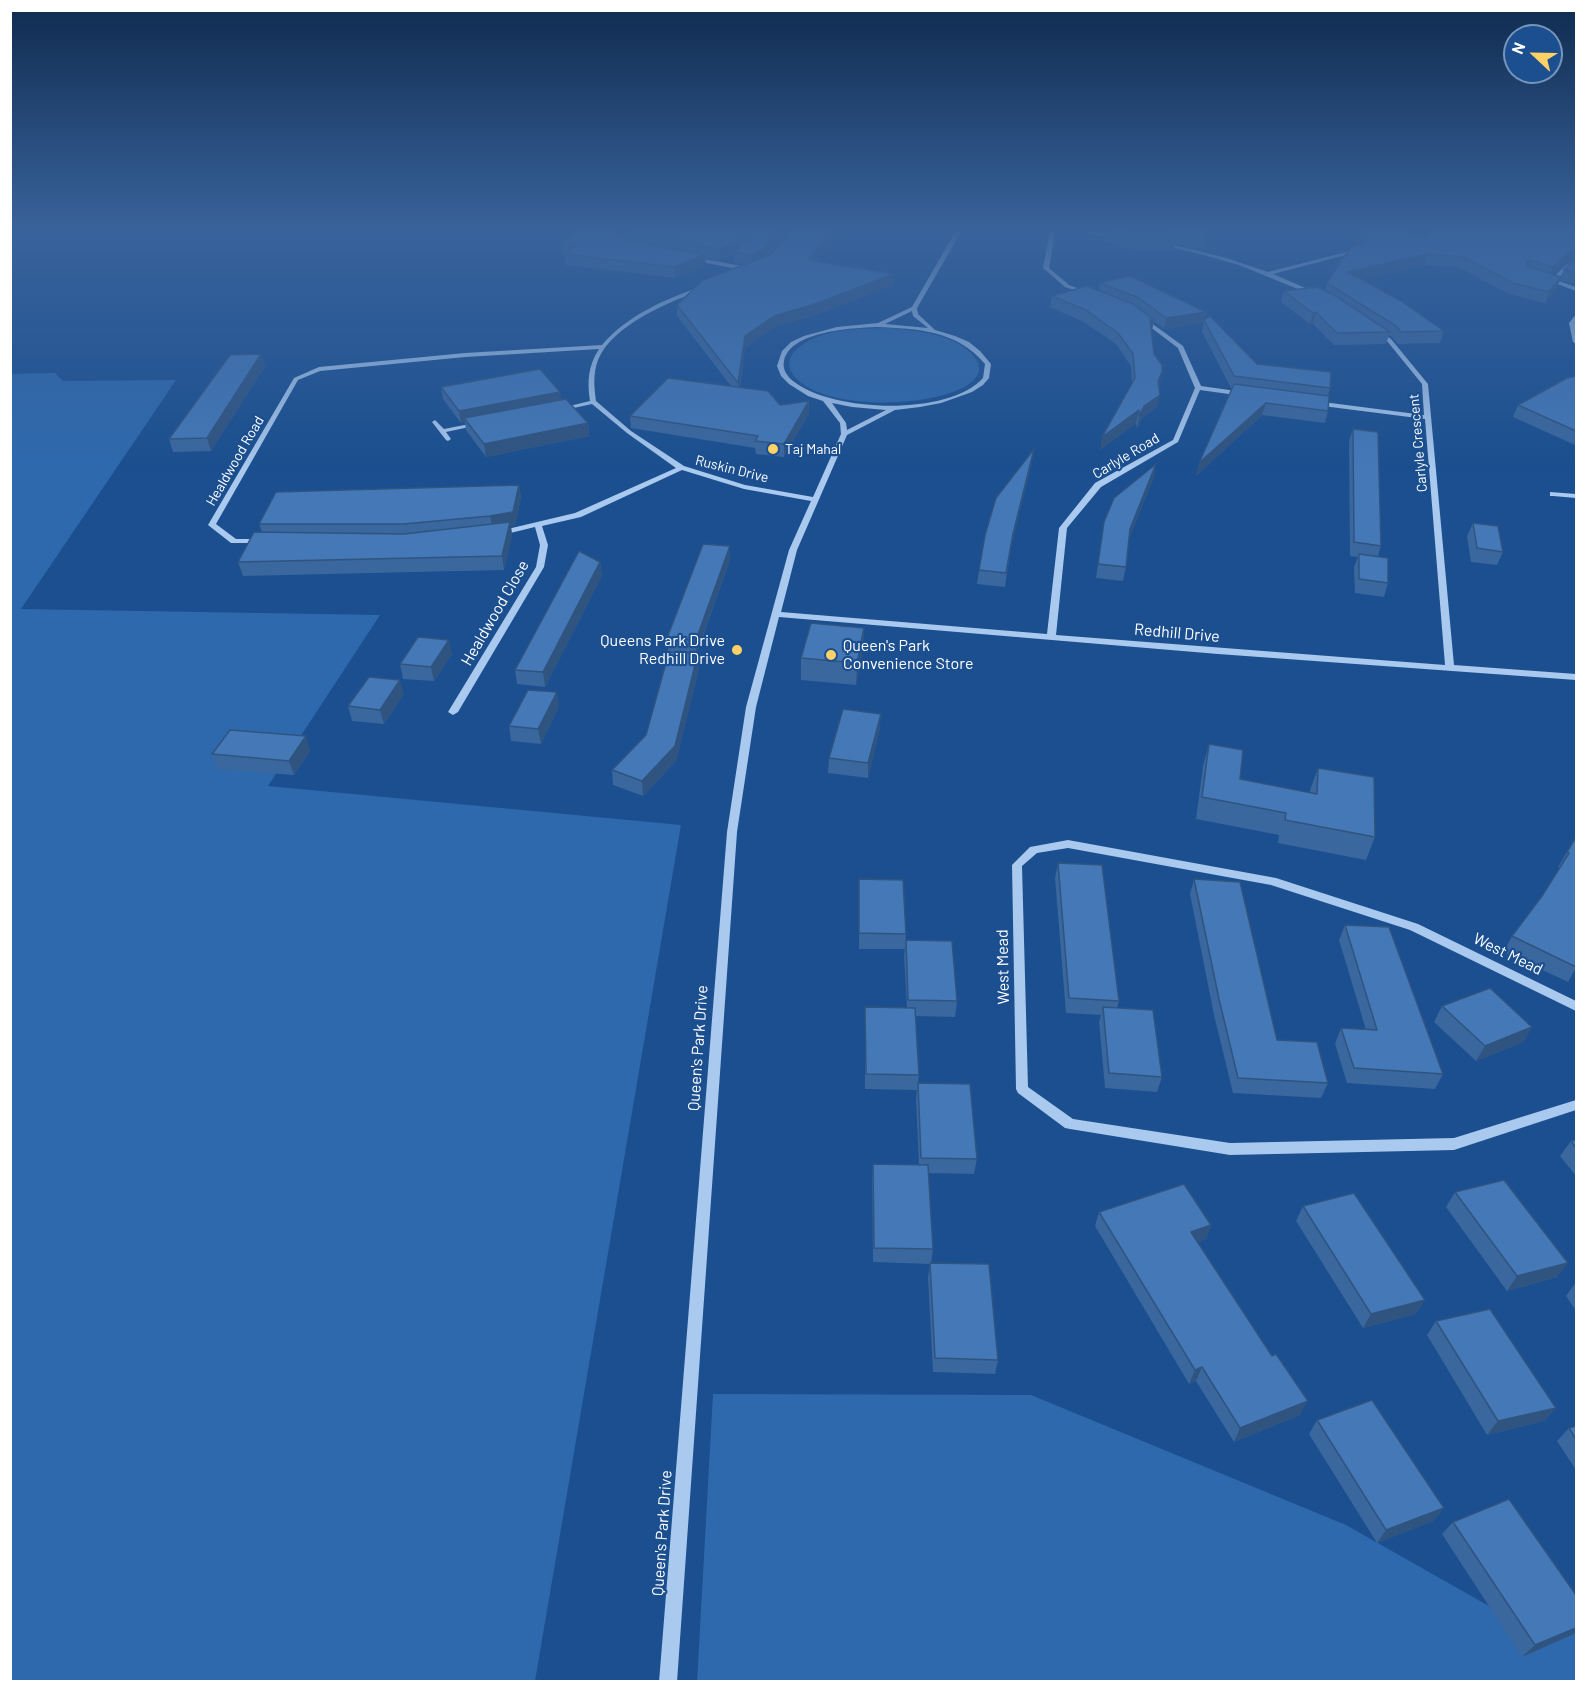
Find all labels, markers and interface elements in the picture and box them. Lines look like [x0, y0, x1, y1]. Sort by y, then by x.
north arrow [1503, 24, 1563, 84]
text: N [1507, 39, 1528, 56]
street label: Carlyle Crescent [1405, 393, 1431, 493]
street label: Healdwood Road [202, 413, 268, 509]
street label: Carlyle Road [1090, 430, 1162, 482]
place label: Taj Mahal [785, 441, 841, 457]
marker: Taj Mahal [766, 442, 780, 456]
street label: Ruskin Drive [694, 452, 770, 486]
street label: Healdwood Close [457, 557, 533, 669]
street label: Redhill Drive [1133, 620, 1221, 646]
place label: Queens Park Drive Redhill Drive [600, 631, 725, 669]
place label: Queen's Park Convenience Store [843, 636, 973, 674]
marker: Queens Park Drive Redhill Drive [730, 643, 744, 657]
marker: Queen's Park Convenience Store [824, 648, 838, 662]
street label: West Mead [993, 929, 1013, 1005]
street label: West Mead [1470, 929, 1546, 979]
street label: Queen's Park Drive [684, 985, 712, 1111]
street label: Queen's Park Drive [648, 1470, 676, 1596]

